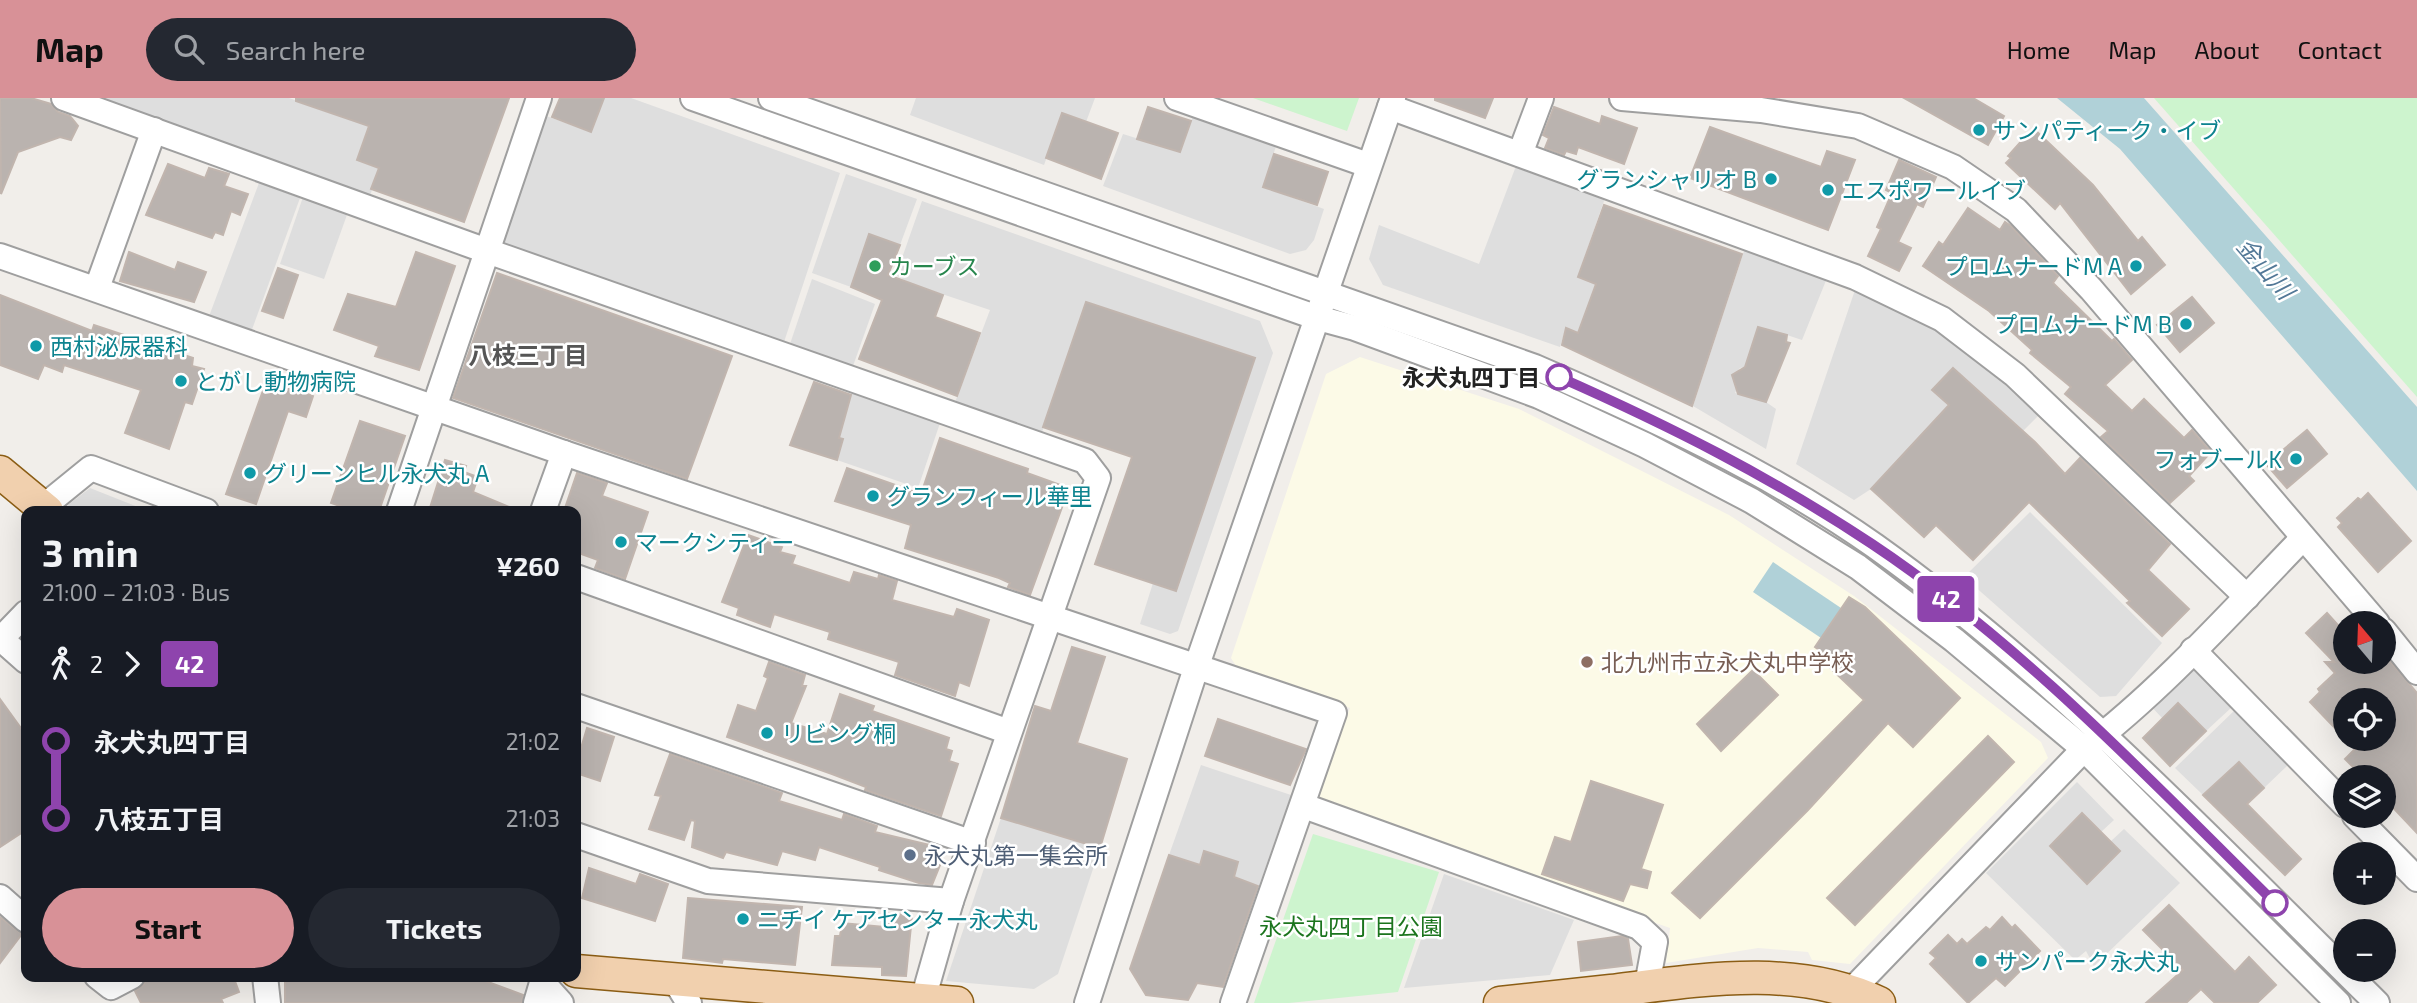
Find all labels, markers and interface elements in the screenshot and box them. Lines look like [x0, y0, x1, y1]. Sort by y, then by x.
search box [146, 18, 636, 81]
text: Map [35, 29, 104, 69]
icon: search [170, 30, 208, 68]
text: Search here [226, 34, 365, 65]
text: Home [2007, 35, 2070, 64]
text: Map [2108, 35, 2156, 64]
text: About [2194, 35, 2260, 64]
text: Contact [2298, 35, 2382, 64]
place label: サンパティーク・イブ [1993, 116, 2221, 144]
marker: サンパティーク・イブ [1971, 122, 1987, 138]
place label: グランシャリオ B [1577, 165, 1757, 193]
marker: グランシャリオ B [1763, 171, 1779, 187]
place label: エスポワールイブ [1842, 176, 2026, 204]
marker: エスポワールイブ [1820, 182, 1836, 198]
water label: 金山川 [2231, 231, 2303, 307]
place label: カーブス [889, 252, 980, 280]
place label: プロムナードM A [1945, 252, 2123, 280]
marker: カーブス [867, 258, 883, 274]
marker: プロムナードM A [2128, 258, 2144, 274]
place label: プロムナードM B [1994, 310, 2172, 338]
marker: プロムナードM B [2178, 316, 2194, 332]
place label: 西村泌尿器科 [50, 332, 188, 360]
marker: 西村泌尿器科 [28, 338, 44, 354]
district label: 八枝三丁目 [468, 340, 588, 369]
place label: 永犬丸四丁目 [1402, 363, 1540, 391]
marker: 永犬丸四丁目 [1546, 364, 1572, 390]
place label: とがし動物病院 [195, 367, 356, 395]
marker: とがし動物病院 [173, 373, 189, 389]
place label: フォブールK [2153, 445, 2282, 473]
marker: フォブールK [2288, 451, 2304, 467]
place label: グリーンヒル永犬丸 A [264, 459, 490, 487]
marker: グリーンヒル永犬丸 A [242, 465, 258, 481]
place label: グランフィール華里 [887, 482, 1093, 510]
marker: グランフィール華里 [865, 488, 881, 504]
place label: マークシティー [635, 528, 795, 556]
text: 3 min [42, 529, 139, 575]
marker: マークシティー [613, 534, 629, 550]
text: ¥260 [496, 550, 560, 581]
line badge: 42 [1914, 576, 1978, 622]
text: 21:00 – 21:03 · Bus [42, 578, 230, 606]
text: 42 [1931, 584, 1961, 613]
north arrow [2333, 611, 2396, 674]
map controls [2333, 611, 2396, 982]
icon: walk [42, 645, 80, 683]
icon: forward [113, 645, 151, 683]
place label: 北九州市立永犬丸中学校 [1601, 648, 1854, 676]
text: 42 [175, 649, 204, 678]
text: 2 [90, 650, 103, 678]
marker: 北九州市立永犬丸中学校 [1579, 654, 1595, 670]
button: locate [2333, 688, 2396, 751]
place label: リビング桐 [781, 719, 896, 747]
marker: リビング桐 [759, 725, 775, 741]
text: 永犬丸四丁目 [94, 726, 250, 757]
text: 21:02 [506, 727, 560, 755]
button: layers [2333, 765, 2396, 828]
text: 八枝五丁目 [94, 803, 224, 834]
text: 21:03 [506, 804, 560, 832]
place label: 永犬丸第一集会所 [924, 841, 1108, 869]
button: + [2333, 842, 2396, 905]
marker: 永犬丸第一集会所 [902, 847, 918, 863]
button: Start [42, 888, 294, 968]
button: Tickets [308, 888, 560, 968]
unlabelled marker [2262, 890, 2288, 916]
place label: ニチイ ケアセンター永犬丸 [757, 905, 1038, 933]
marker: ニチイ ケアセンター永犬丸 [735, 911, 751, 927]
park label: 永犬丸四丁目公園 [1259, 912, 1443, 940]
button: − [2333, 919, 2396, 982]
place label: サンパーク永犬丸 [1995, 947, 2179, 975]
marker: サンパーク永犬丸 [1973, 953, 1989, 969]

